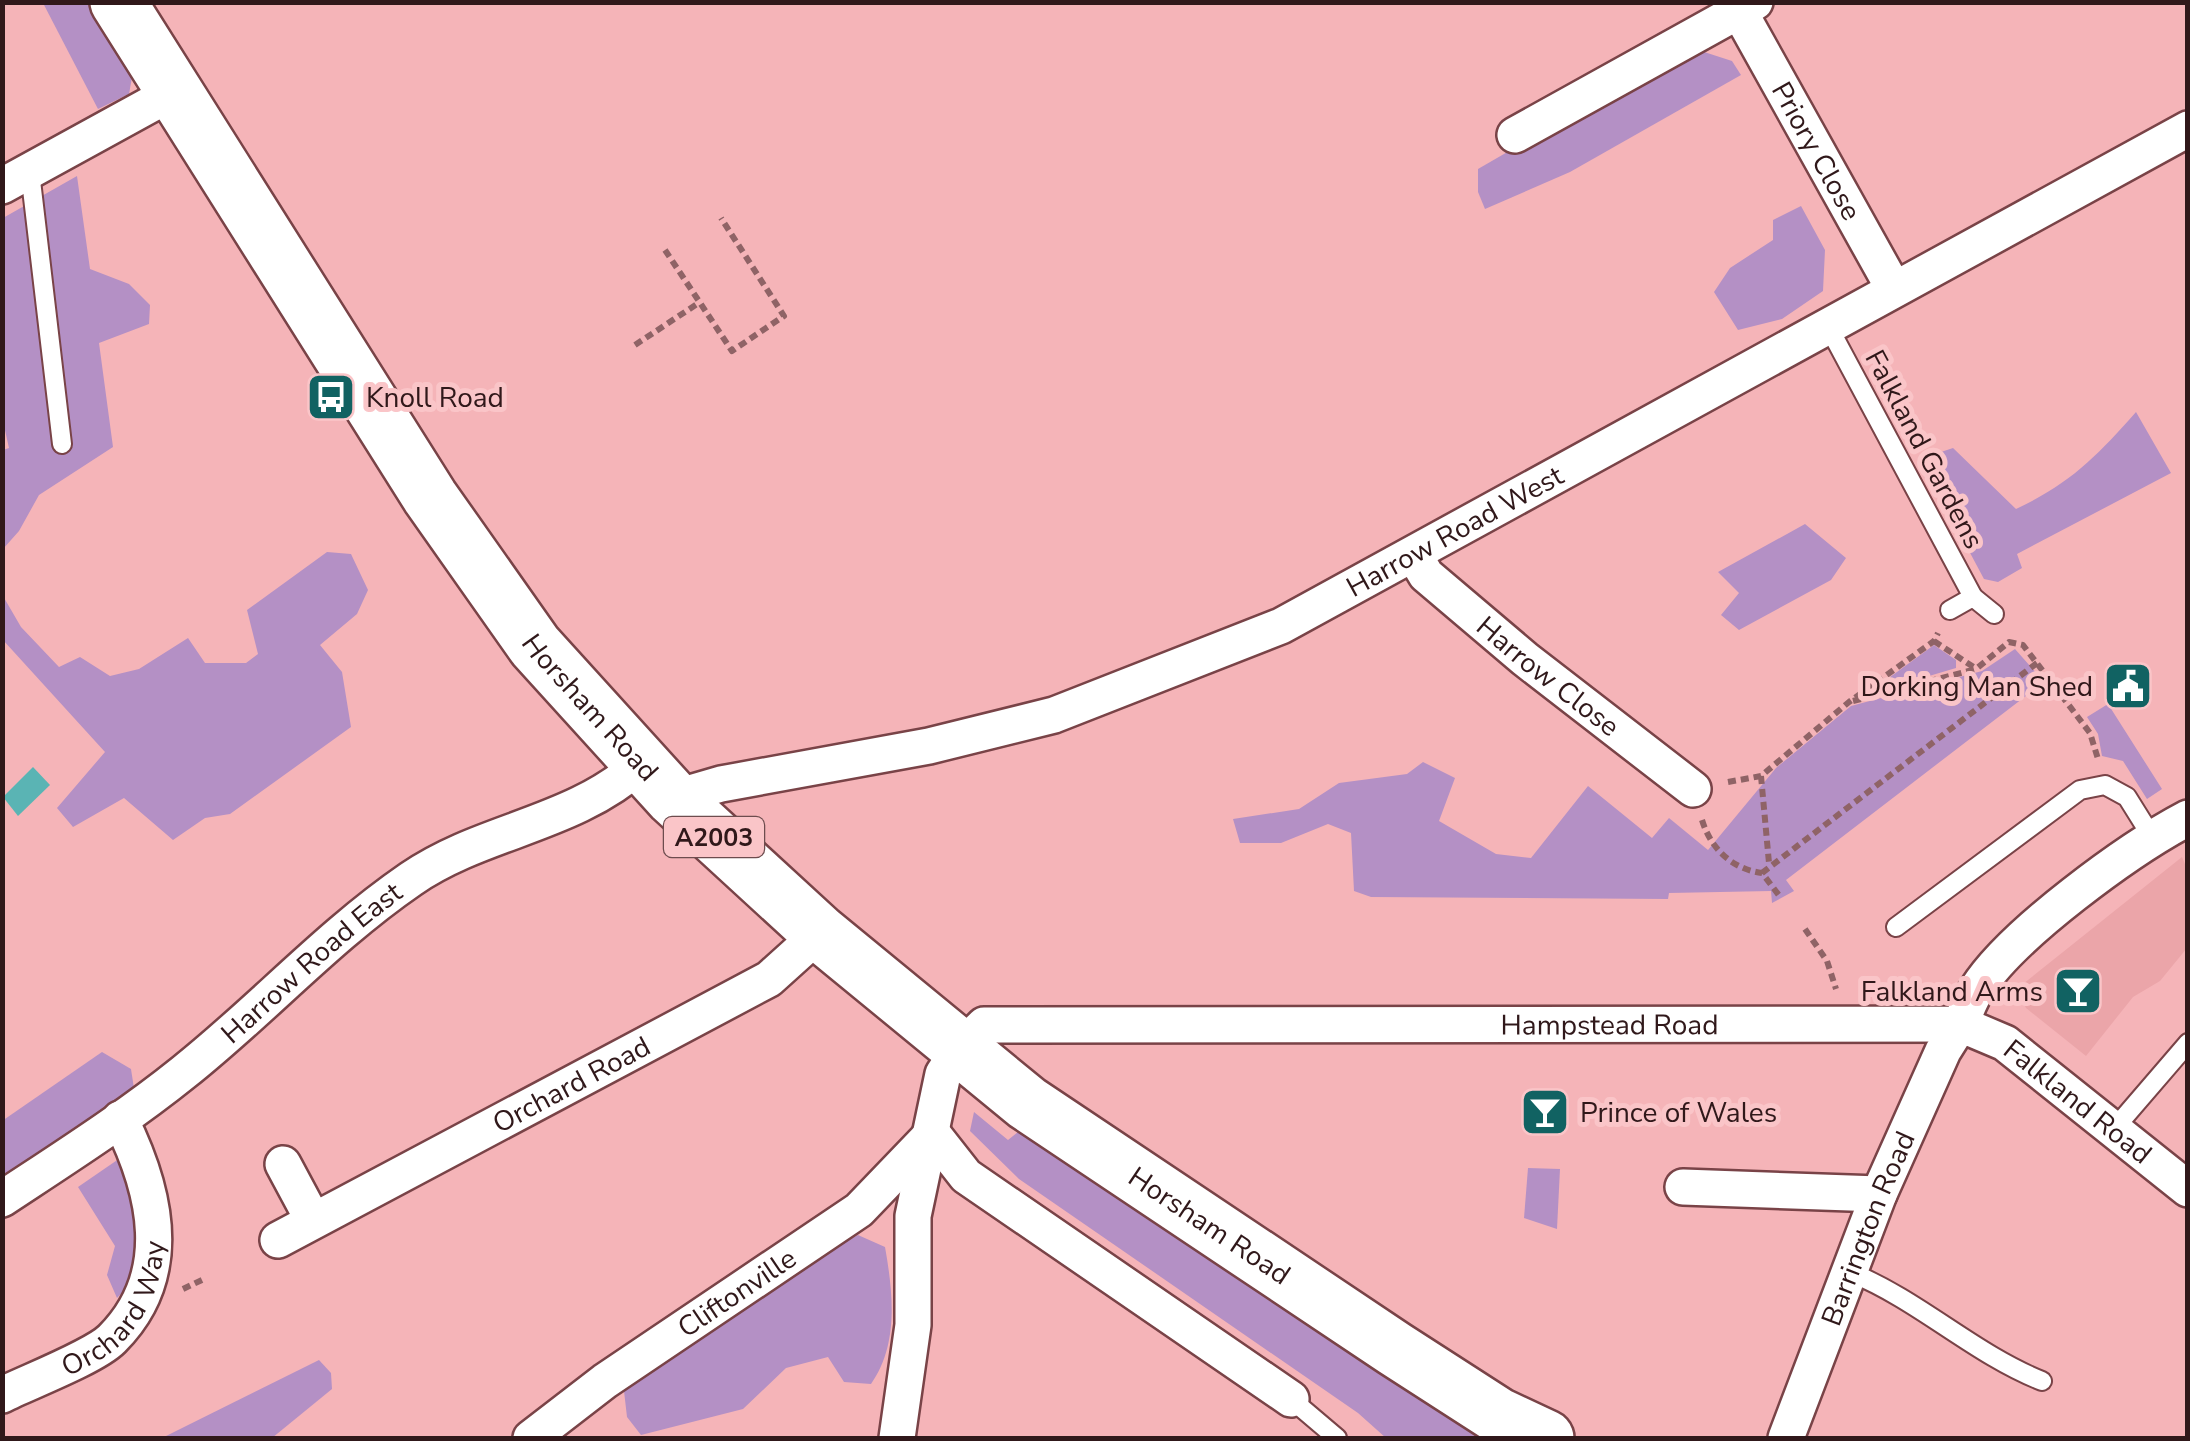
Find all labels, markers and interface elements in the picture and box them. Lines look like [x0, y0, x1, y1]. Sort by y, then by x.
street label: Priory Close [1762, 75, 1870, 227]
street label: Falkland Gardens [1856, 343, 1993, 556]
bus stop icon: Knoll Road [305, 371, 357, 423]
place label: Knoll Road [366, 379, 504, 417]
street label: Harrow Road West [1340, 457, 1570, 607]
street label: Harrow Close [1468, 608, 1627, 745]
street label: Horsham Road [512, 627, 667, 790]
public building icon: Dorking Man Shed [2102, 660, 2154, 712]
place label: Dorking Man Shed [1860, 668, 2093, 706]
road number: A2003 [664, 817, 764, 857]
street label: Harrow Road East [213, 873, 410, 1053]
bar icon: Falkland Arms [2052, 965, 2104, 1017]
place label: Falkland Arms [1861, 973, 2043, 1011]
street label: Hampstead Road [1501, 1006, 1718, 1044]
street label: Orchard Road [486, 1028, 657, 1143]
street label: Falkland Road [1995, 1031, 2160, 1173]
bar icon: Prince of Wales [1519, 1086, 1571, 1138]
place label: Prince of Wales [1580, 1094, 1777, 1132]
street label: Barrington Road [1813, 1126, 1925, 1331]
street label: Horsham Road [1121, 1158, 1298, 1294]
street label: Orchard Way [55, 1239, 174, 1386]
street label: Cliftonville [670, 1240, 804, 1347]

